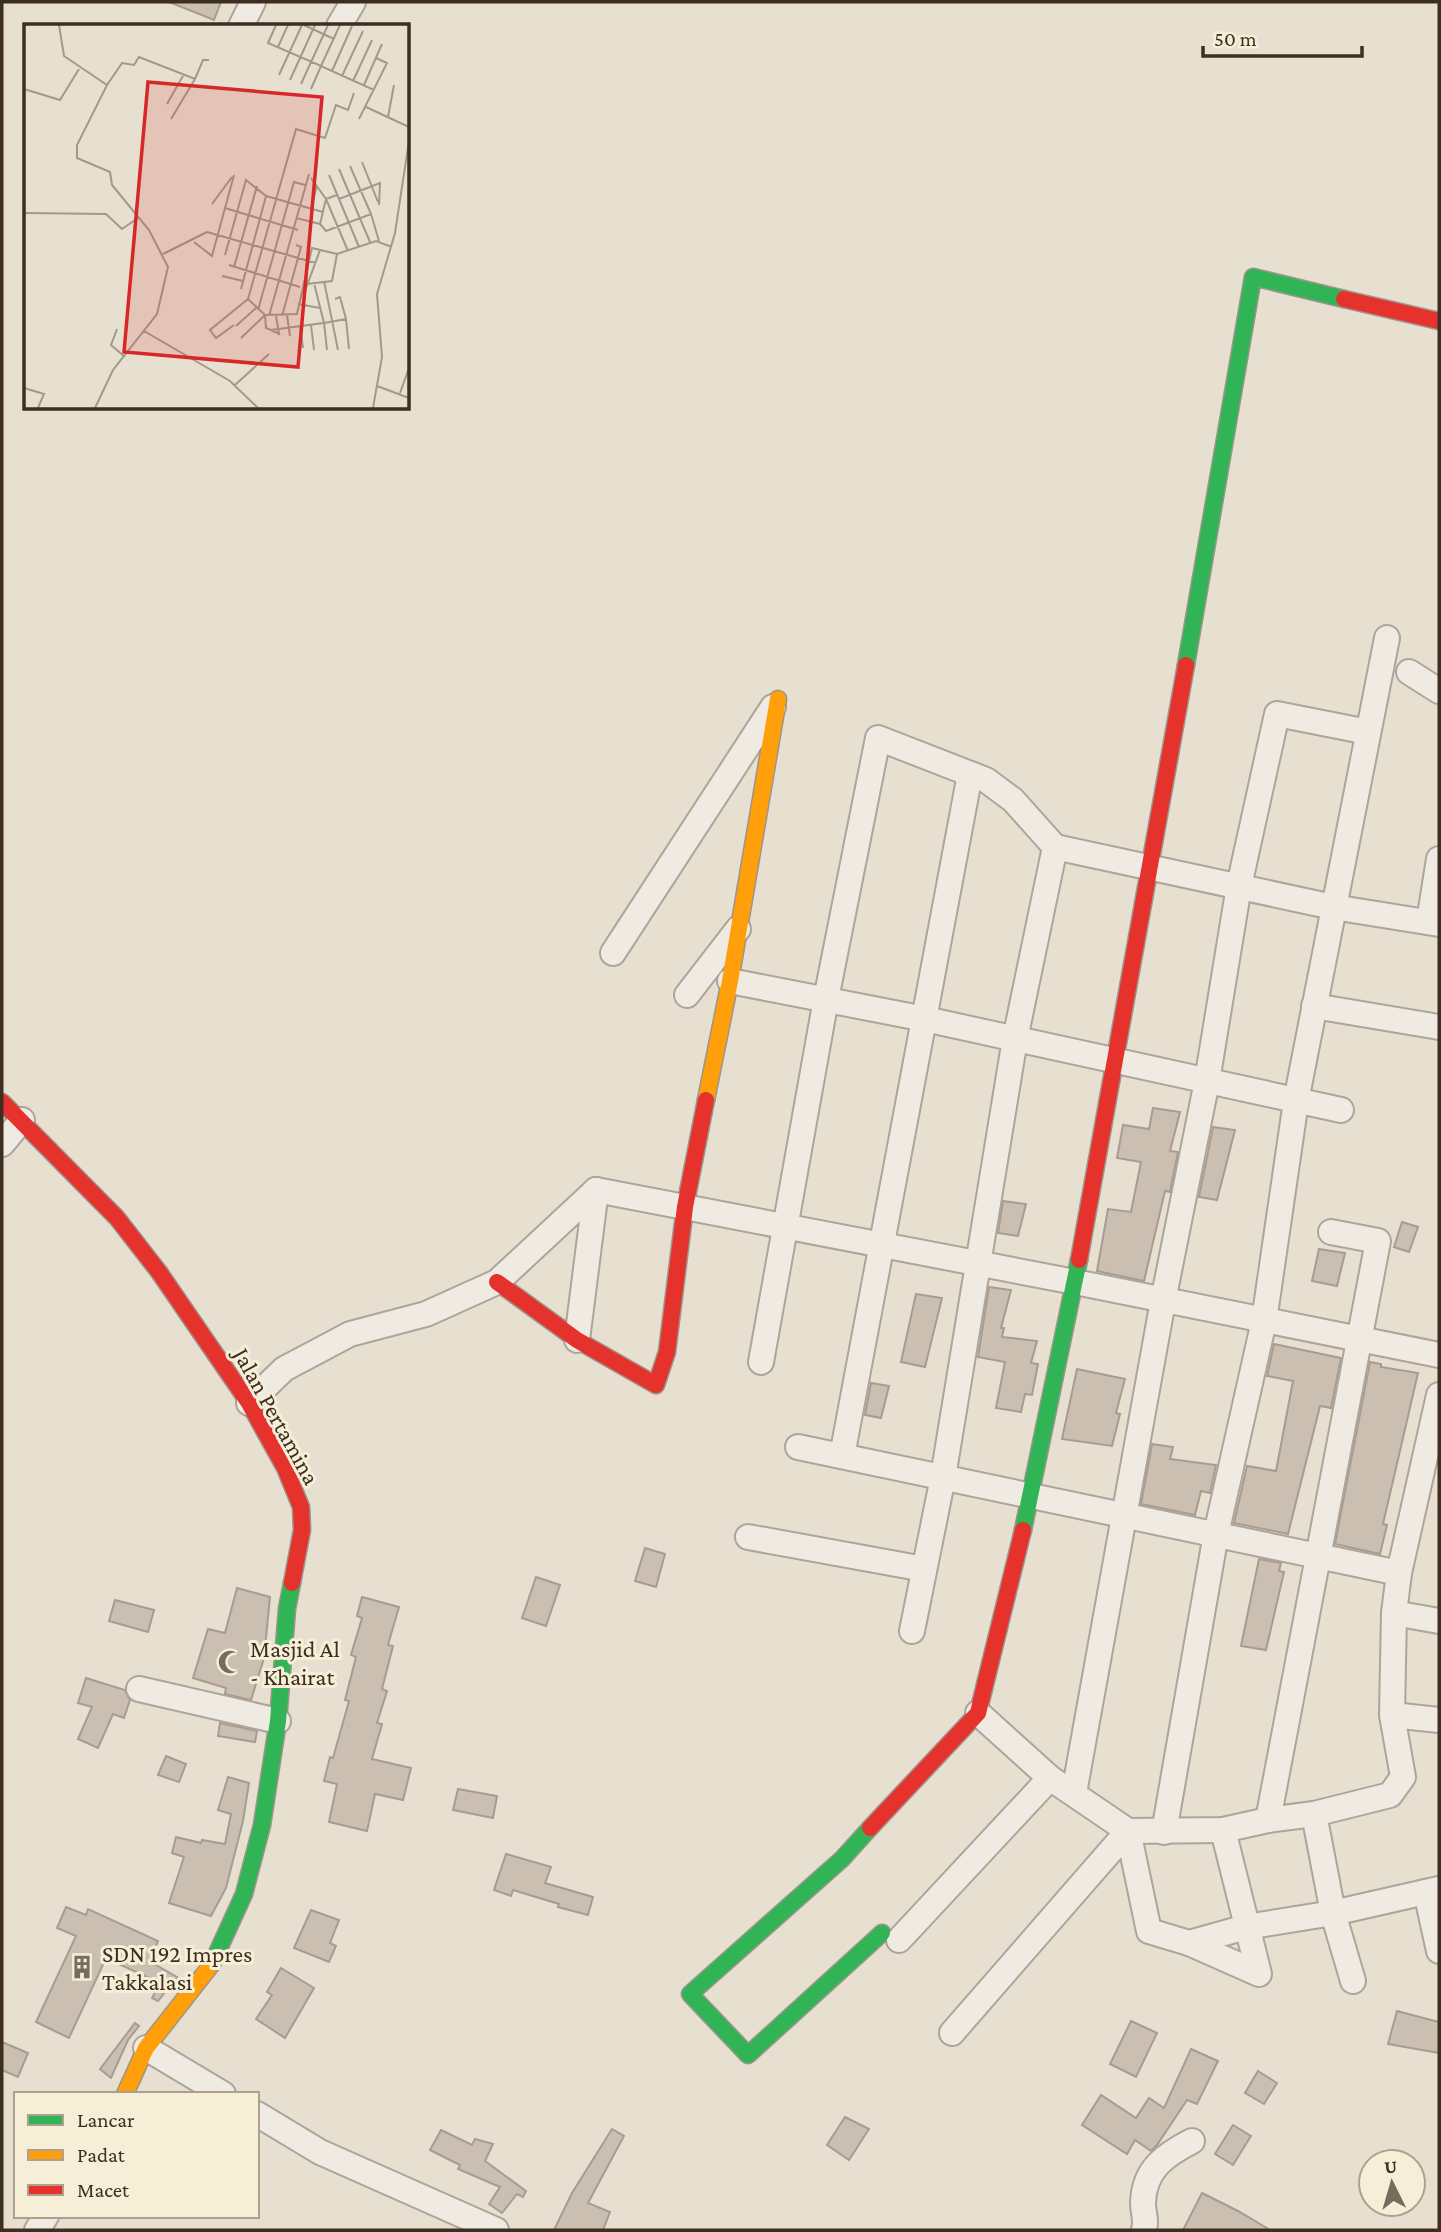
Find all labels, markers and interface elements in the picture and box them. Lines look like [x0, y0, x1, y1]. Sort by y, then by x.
scale bar [1203, 14, 1362, 58]
inset map [24, 24, 410, 410]
text: 50 m [1214, 27, 1257, 51]
street label: Jalan Pertamina [227, 1341, 326, 1489]
place label: Masjid Al - Khairat [250, 1635, 340, 1690]
mosque icon: Masjid Al - Khairat [216, 1648, 244, 1676]
place label: SDN 192 Impres Takkalasi [102, 1940, 252, 1995]
building icon: SDN 192 Impres Takkalasi [68, 1953, 96, 1981]
legend [14, 2092, 259, 2218]
text: Lancar [77, 2108, 135, 2132]
text: Padat [77, 2143, 126, 2167]
north arrow [1357, 2148, 1427, 2218]
text: U [1383, 2156, 1398, 2178]
text: Macet [77, 2178, 130, 2202]

